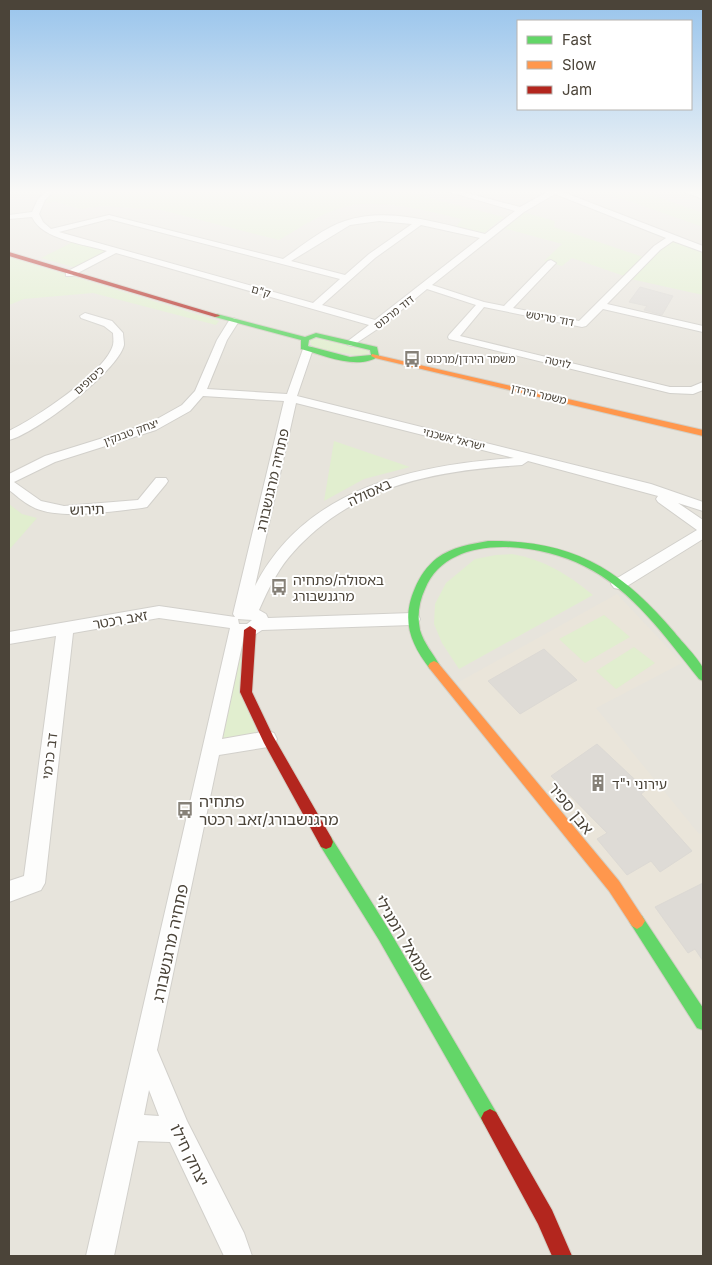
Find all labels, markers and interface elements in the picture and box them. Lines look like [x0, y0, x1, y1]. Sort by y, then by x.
legend [517, 20, 692, 110]
text: Fast [562, 30, 592, 49]
text: Slow [562, 55, 596, 74]
text: Jam [562, 80, 592, 99]
street label: ק"ם [250, 282, 272, 300]
street label: דוד מרכוס [371, 292, 417, 332]
street label: דוד טריטש [525, 307, 575, 329]
bus stop icon: משמר הירדן/מרכוס [402, 349, 422, 369]
place label: משמר הירדן/מרכוס [426, 352, 515, 366]
street label: לויטה [544, 352, 573, 372]
street label: כיסופים [71, 363, 107, 397]
street label: משמר הירדן [510, 381, 568, 407]
street label: יצחק טבנקין [101, 416, 161, 448]
street label: ישראל אשכנזי [421, 424, 487, 454]
street label: פתחיה מרגנשבורג [252, 427, 292, 533]
street label: באסולה [344, 475, 394, 509]
street label: תירוש [69, 500, 105, 518]
place label: באסולה/פתחיה מרגנשבורג [293, 571, 384, 604]
bus stop icon: באסולה/פתחיה מרגנשבורג [269, 577, 289, 597]
street label: זאב רכטר [91, 606, 149, 632]
street label: דב כרמי [38, 731, 60, 780]
building icon: עירוני י"ד [588, 773, 608, 793]
place label: עירוני י"ד [612, 775, 667, 792]
street label: אבן ספיר [544, 778, 598, 838]
place label: פתחיה מרגנשבורג/זאב רכטר [199, 791, 339, 829]
bus stop icon: פתחיה מרגנשבורג/זאב רכטר [175, 800, 195, 820]
street label: פתחיה מרגנשבורג [148, 882, 192, 1004]
street label: שמואל רומנילי [370, 891, 438, 985]
street label: יצחק חילו [166, 1120, 214, 1190]

